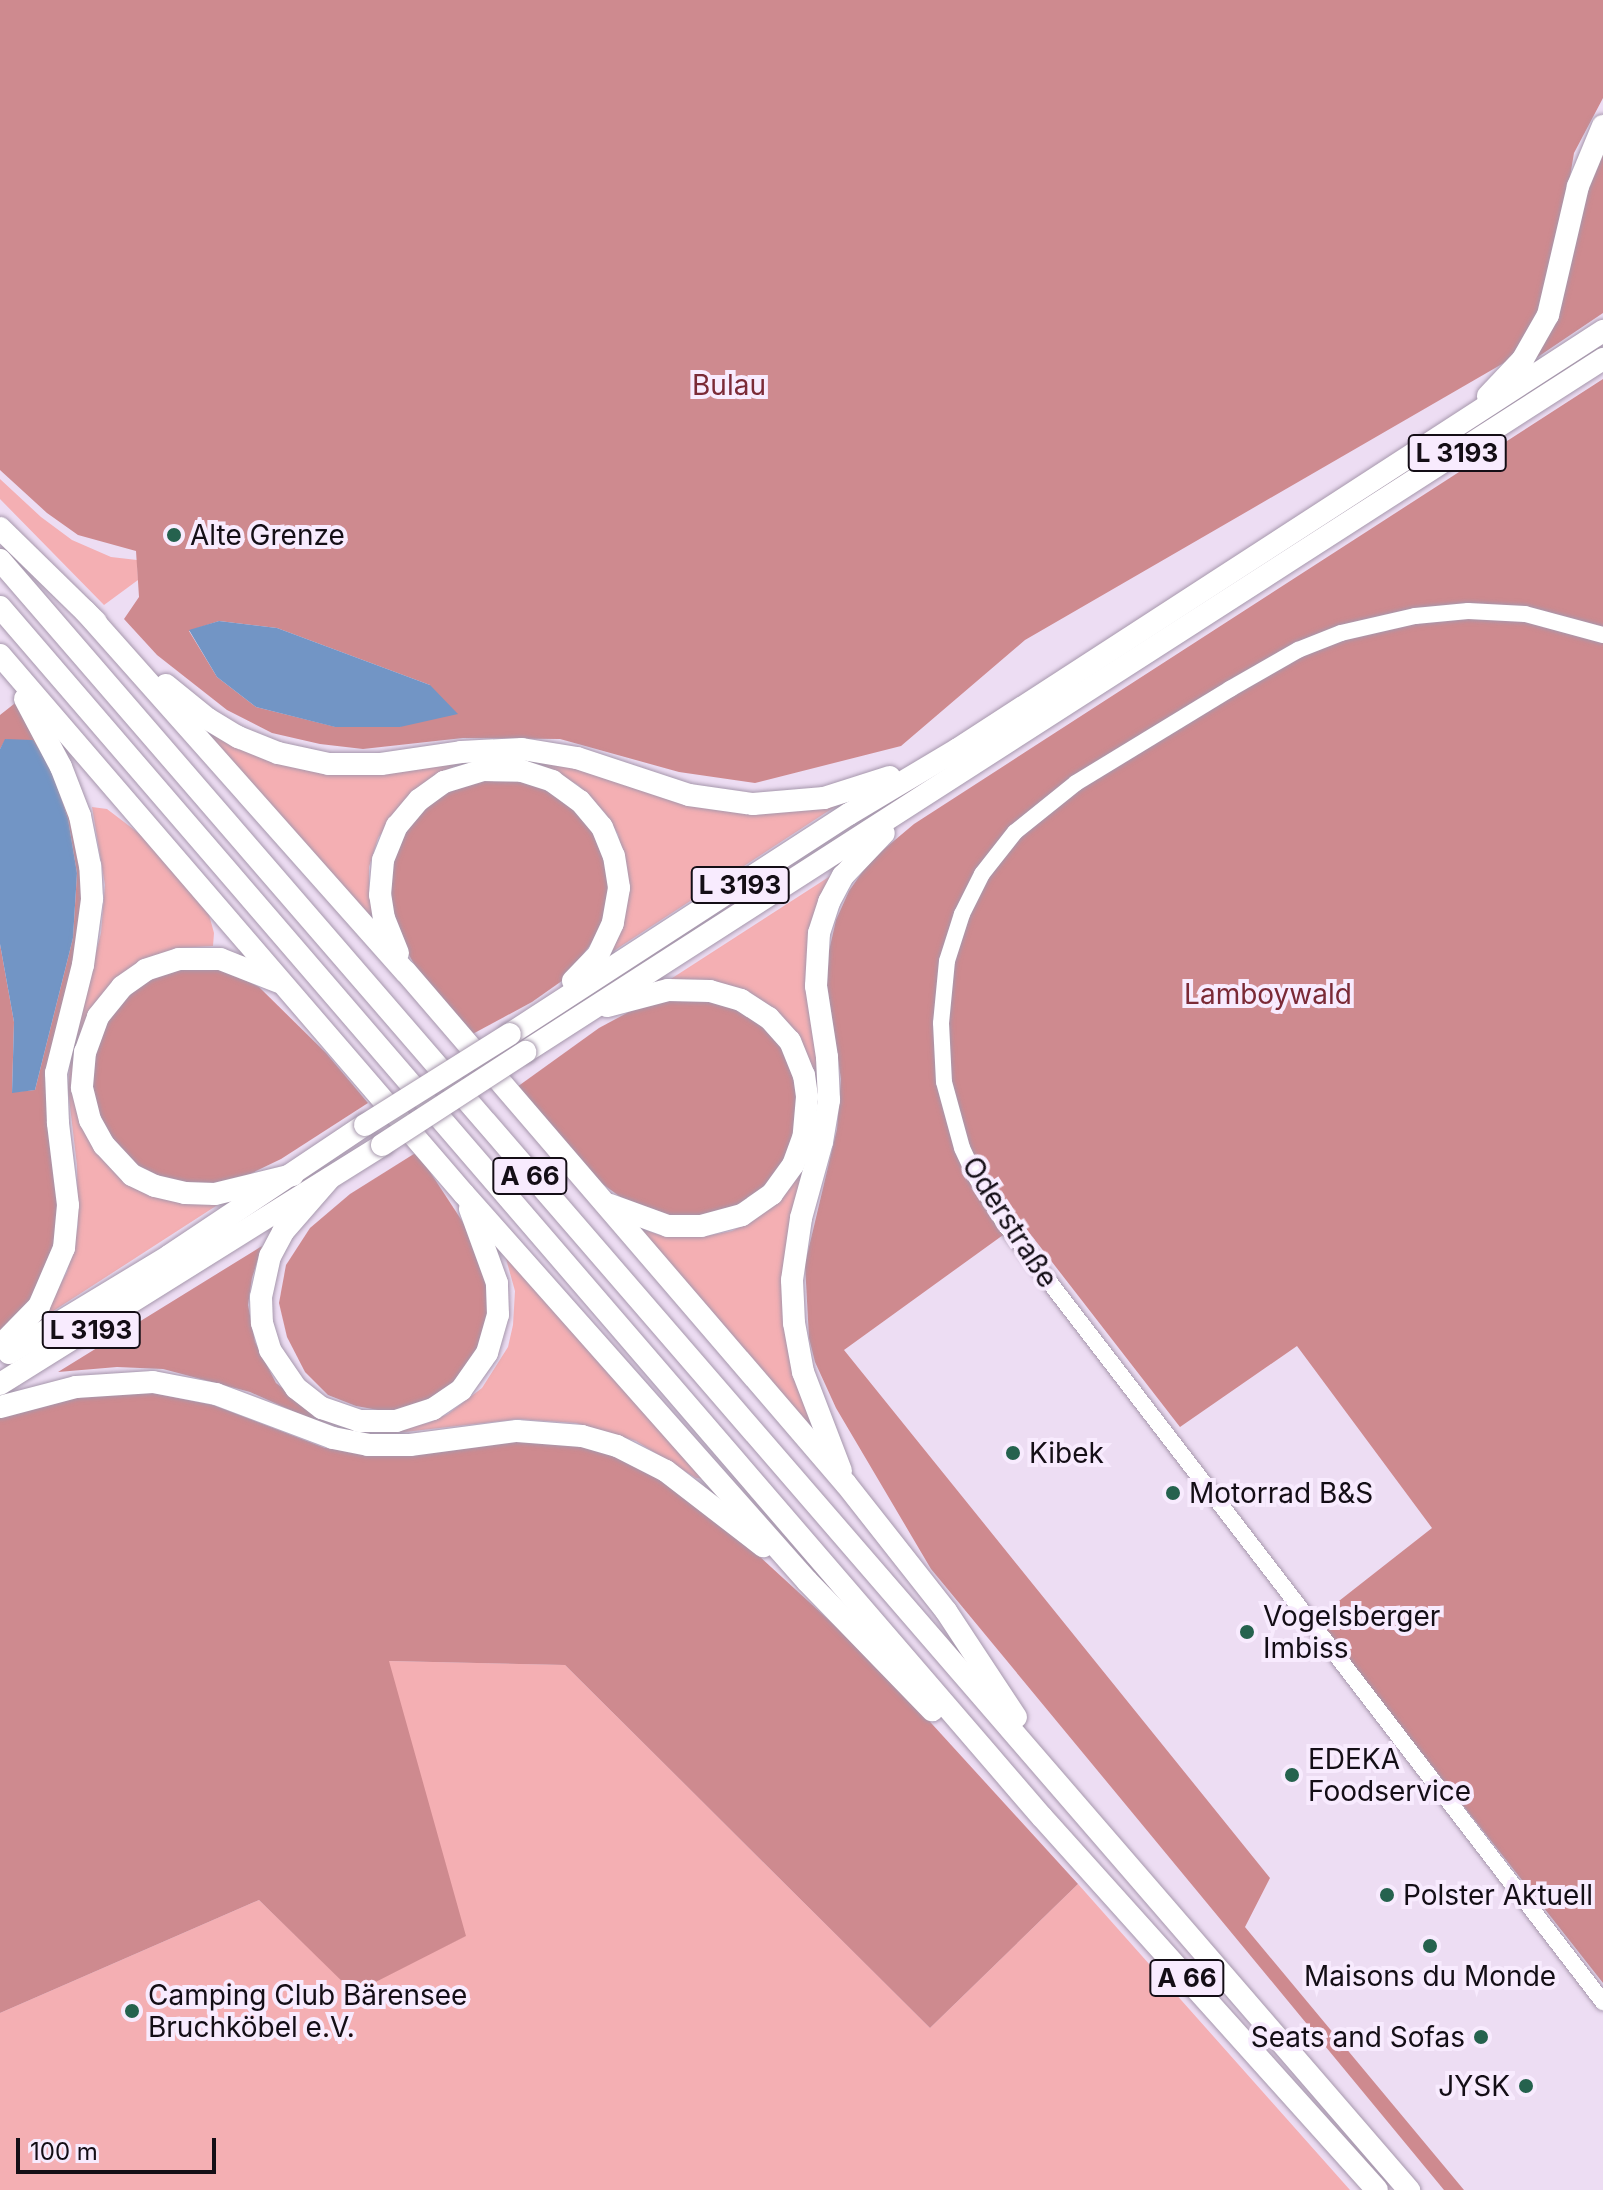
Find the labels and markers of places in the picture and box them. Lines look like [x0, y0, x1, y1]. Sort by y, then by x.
place label: Alte Grenze [190, 518, 345, 552]
marker: Alte Grenze [165, 526, 183, 544]
place label: Kibek [1029, 1436, 1104, 1470]
marker: Kibek [1004, 1444, 1022, 1462]
place label: Motorrad B&S [1189, 1476, 1373, 1510]
marker: Motorrad B&S [1164, 1484, 1182, 1502]
place label: Vogelsberger Imbiss [1263, 1599, 1440, 1665]
marker: Vogelsberger Imbiss [1238, 1623, 1256, 1641]
place label: EDEKA Foodservice [1308, 1742, 1471, 1808]
marker: EDEKA Foodservice [1283, 1766, 1301, 1784]
place label: Polster Aktuell [1403, 1878, 1593, 1912]
marker: Polster Aktuell [1378, 1886, 1396, 1904]
marker: Maisons du Monde [1421, 1937, 1439, 1955]
place label: Maisons du Monde [1304, 1959, 1556, 1993]
place label: Camping Club Bärensee Bruchköbel e.V. [148, 1978, 467, 2044]
marker: Camping Club Bärensee Bruchköbel e.V. [123, 2002, 141, 2020]
place label: Seats and Sofas [1251, 2020, 1465, 2054]
marker: Seats and Sofas [1472, 2028, 1490, 2046]
place label: JYSK [1438, 2069, 1510, 2103]
marker: JYSK [1517, 2077, 1535, 2095]

